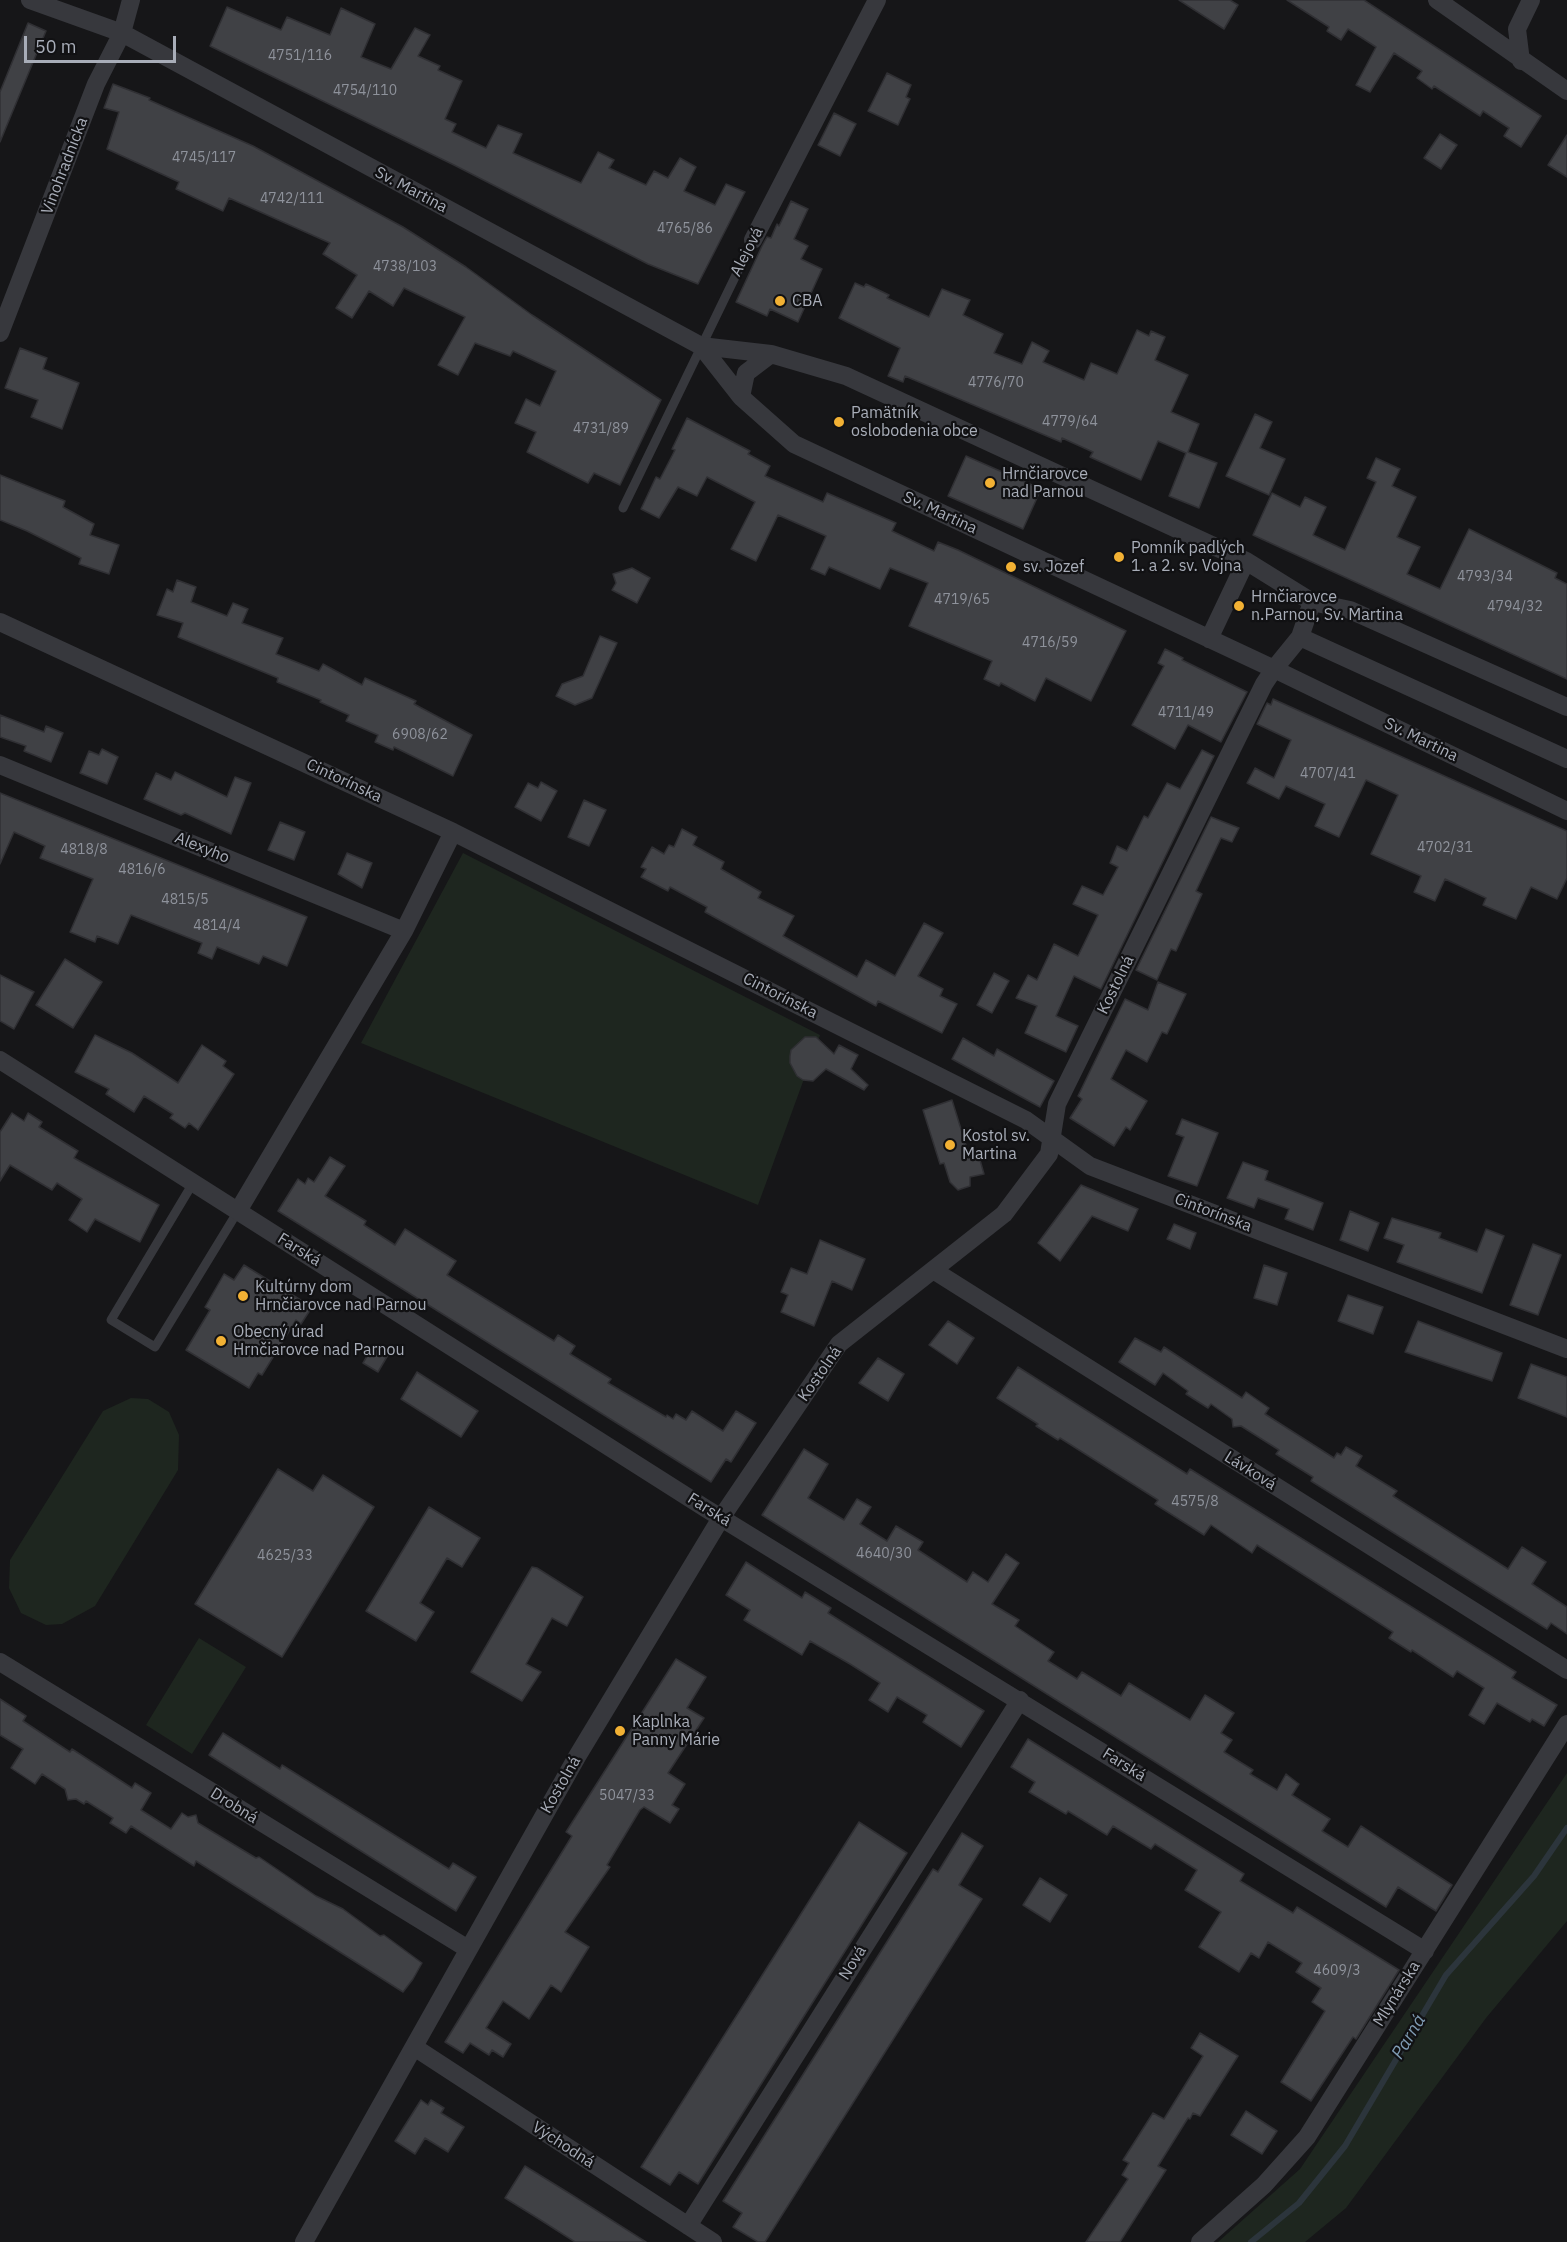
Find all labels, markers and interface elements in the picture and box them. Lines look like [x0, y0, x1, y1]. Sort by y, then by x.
scale bar [27, 24, 178, 62]
text: 50 m [35, 35, 77, 58]
house number: 4751/116 [268, 48, 332, 64]
house number: 4754/110 [333, 83, 397, 99]
street label: Vinohradnícka [38, 115, 92, 217]
house number: 4745/117 [172, 150, 236, 166]
street label: Sv. Martina [371, 163, 451, 217]
house number: 4742/111 [260, 191, 324, 207]
house number: 4765/86 [657, 221, 713, 237]
street label: Alejová [727, 224, 767, 280]
house number: 4738/103 [373, 259, 437, 275]
place label: CBA [792, 291, 822, 311]
marker: CBA [773, 294, 787, 308]
house number: 4776/70 [968, 375, 1024, 391]
place label: Pamätník oslobodenia obce [851, 403, 978, 441]
house number: 4779/64 [1042, 414, 1098, 430]
marker: Pamätník oslobodenia obce [832, 415, 846, 429]
house number: 4731/89 [573, 421, 629, 437]
place label: Hrnčiarovce nad Parnou [1002, 464, 1088, 502]
marker: Hrnčiarovce nad Parnou [983, 476, 997, 490]
street label: Sv. Martina [900, 488, 980, 538]
place label: Pomník padlých 1. a 2. sv. Vojna [1131, 538, 1245, 576]
marker: Pomník padlých 1. a 2. sv. Vojna [1112, 550, 1126, 564]
place label: sv. Jozef [1023, 557, 1084, 577]
marker: sv. Jozef [1004, 560, 1018, 574]
house number: 4793/34 [1457, 569, 1513, 585]
place label: Hrnčiarovce n.Parnou, Sv. Martina [1251, 587, 1403, 625]
house number: 4719/65 [934, 592, 990, 608]
marker: Hrnčiarovce n.Parnou, Sv. Martina [1232, 599, 1246, 613]
house number: 4794/32 [1487, 599, 1543, 615]
house number: 4716/59 [1022, 635, 1078, 651]
house number: 4711/49 [1158, 705, 1214, 721]
street label: Sv. Martina [1381, 714, 1461, 766]
house number: 6908/62 [392, 727, 448, 743]
street label: Cintorínska [303, 755, 385, 807]
house number: 4707/41 [1300, 766, 1356, 782]
street label: Alexyho [172, 828, 232, 868]
house number: 4702/31 [1417, 840, 1473, 856]
house number: 4818/8 [60, 842, 108, 858]
house number: 4816/6 [118, 862, 166, 878]
house number: 4815/5 [161, 892, 209, 908]
house number: 4814/4 [193, 918, 241, 934]
street label: Kostolná [1094, 953, 1138, 1017]
street label: Cintorínska [739, 969, 821, 1023]
place label: Kostol sv. Martina [962, 1126, 1030, 1164]
marker: Kostol sv. Martina [943, 1138, 957, 1152]
street label: Cintorínska [1172, 1189, 1254, 1237]
street label: Farská [274, 1229, 324, 1271]
place label: Kultúrny dom Hrnčiarovce nad Parnou [255, 1277, 427, 1315]
marker: Kultúrny dom Hrnčiarovce nad Parnou [236, 1289, 250, 1303]
place label: Obecný úrad Hrnčiarovce nad Parnou [233, 1322, 405, 1360]
marker: Obecný úrad Hrnčiarovce nad Parnou [214, 1334, 228, 1348]
street label: Kostolná [794, 1343, 846, 1405]
street label: Lávková [1221, 1448, 1279, 1494]
street label: Farská [684, 1489, 734, 1531]
house number: 4575/8 [1171, 1494, 1219, 1510]
house number: 4640/30 [856, 1546, 912, 1562]
house number: 4625/33 [257, 1548, 313, 1564]
place label: Kaplnka Panny Márie [632, 1712, 720, 1750]
marker: Kaplnka Panny Márie [613, 1724, 627, 1738]
street label: Farská [1099, 1744, 1149, 1786]
street label: Kostolná [537, 1753, 585, 1817]
street label: Drobná [207, 1784, 261, 1828]
house number: 5047/33 [599, 1788, 655, 1804]
street label: Nová [835, 1942, 871, 1984]
street label: Mlynárska [1369, 1958, 1425, 2030]
house number: 4609/3 [1313, 1963, 1361, 1979]
water label: Parná [1387, 2011, 1431, 2063]
street label: Východná [528, 2118, 598, 2172]

